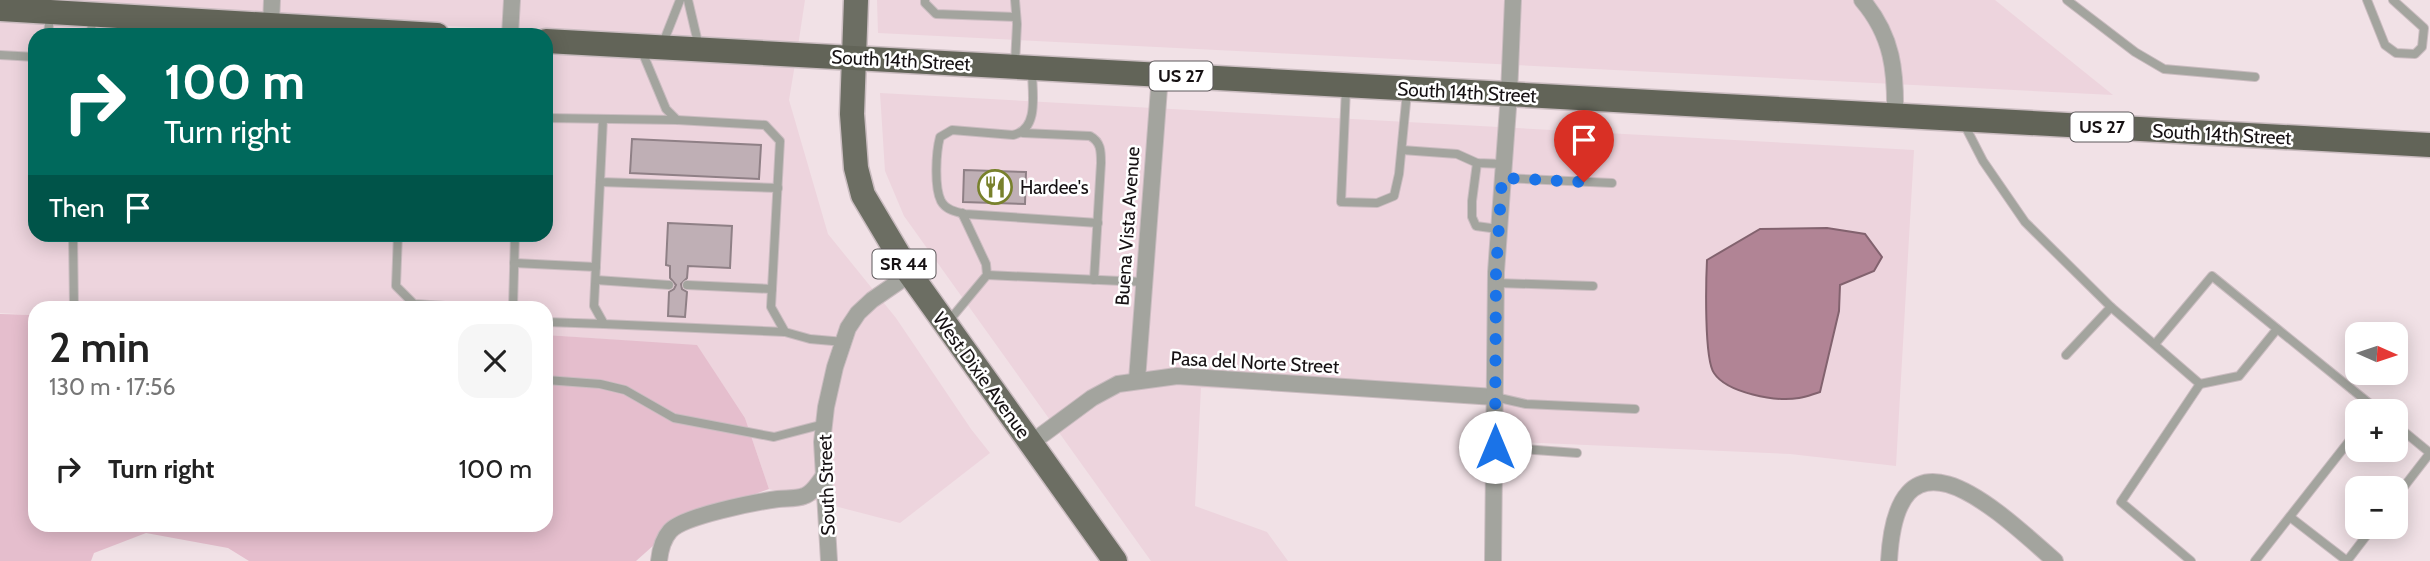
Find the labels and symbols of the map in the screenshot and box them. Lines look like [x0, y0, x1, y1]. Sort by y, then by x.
street label: South 14th Street [831, 45, 972, 76]
road number: US 27 [1150, 62, 1212, 90]
street label: South 14th Street [1397, 77, 1538, 108]
pin [1554, 110, 1614, 182]
road number: US 27 [2070, 112, 2134, 142]
street label: South 14th Street [2152, 119, 2293, 150]
street label: Buena Vista Avenue [1110, 146, 1145, 306]
restaurant icon: Hardee's [976, 168, 1014, 206]
place label: Hardee's [1020, 176, 1089, 199]
road number: SR 44 [872, 250, 936, 278]
street label: West Dixie Avenue [928, 308, 1035, 443]
north arrow [2345, 322, 2408, 385]
street label: Pasa del Norte Street [1170, 347, 1340, 378]
position arrow [1458, 410, 1532, 484]
street label: South Street [813, 433, 840, 536]

